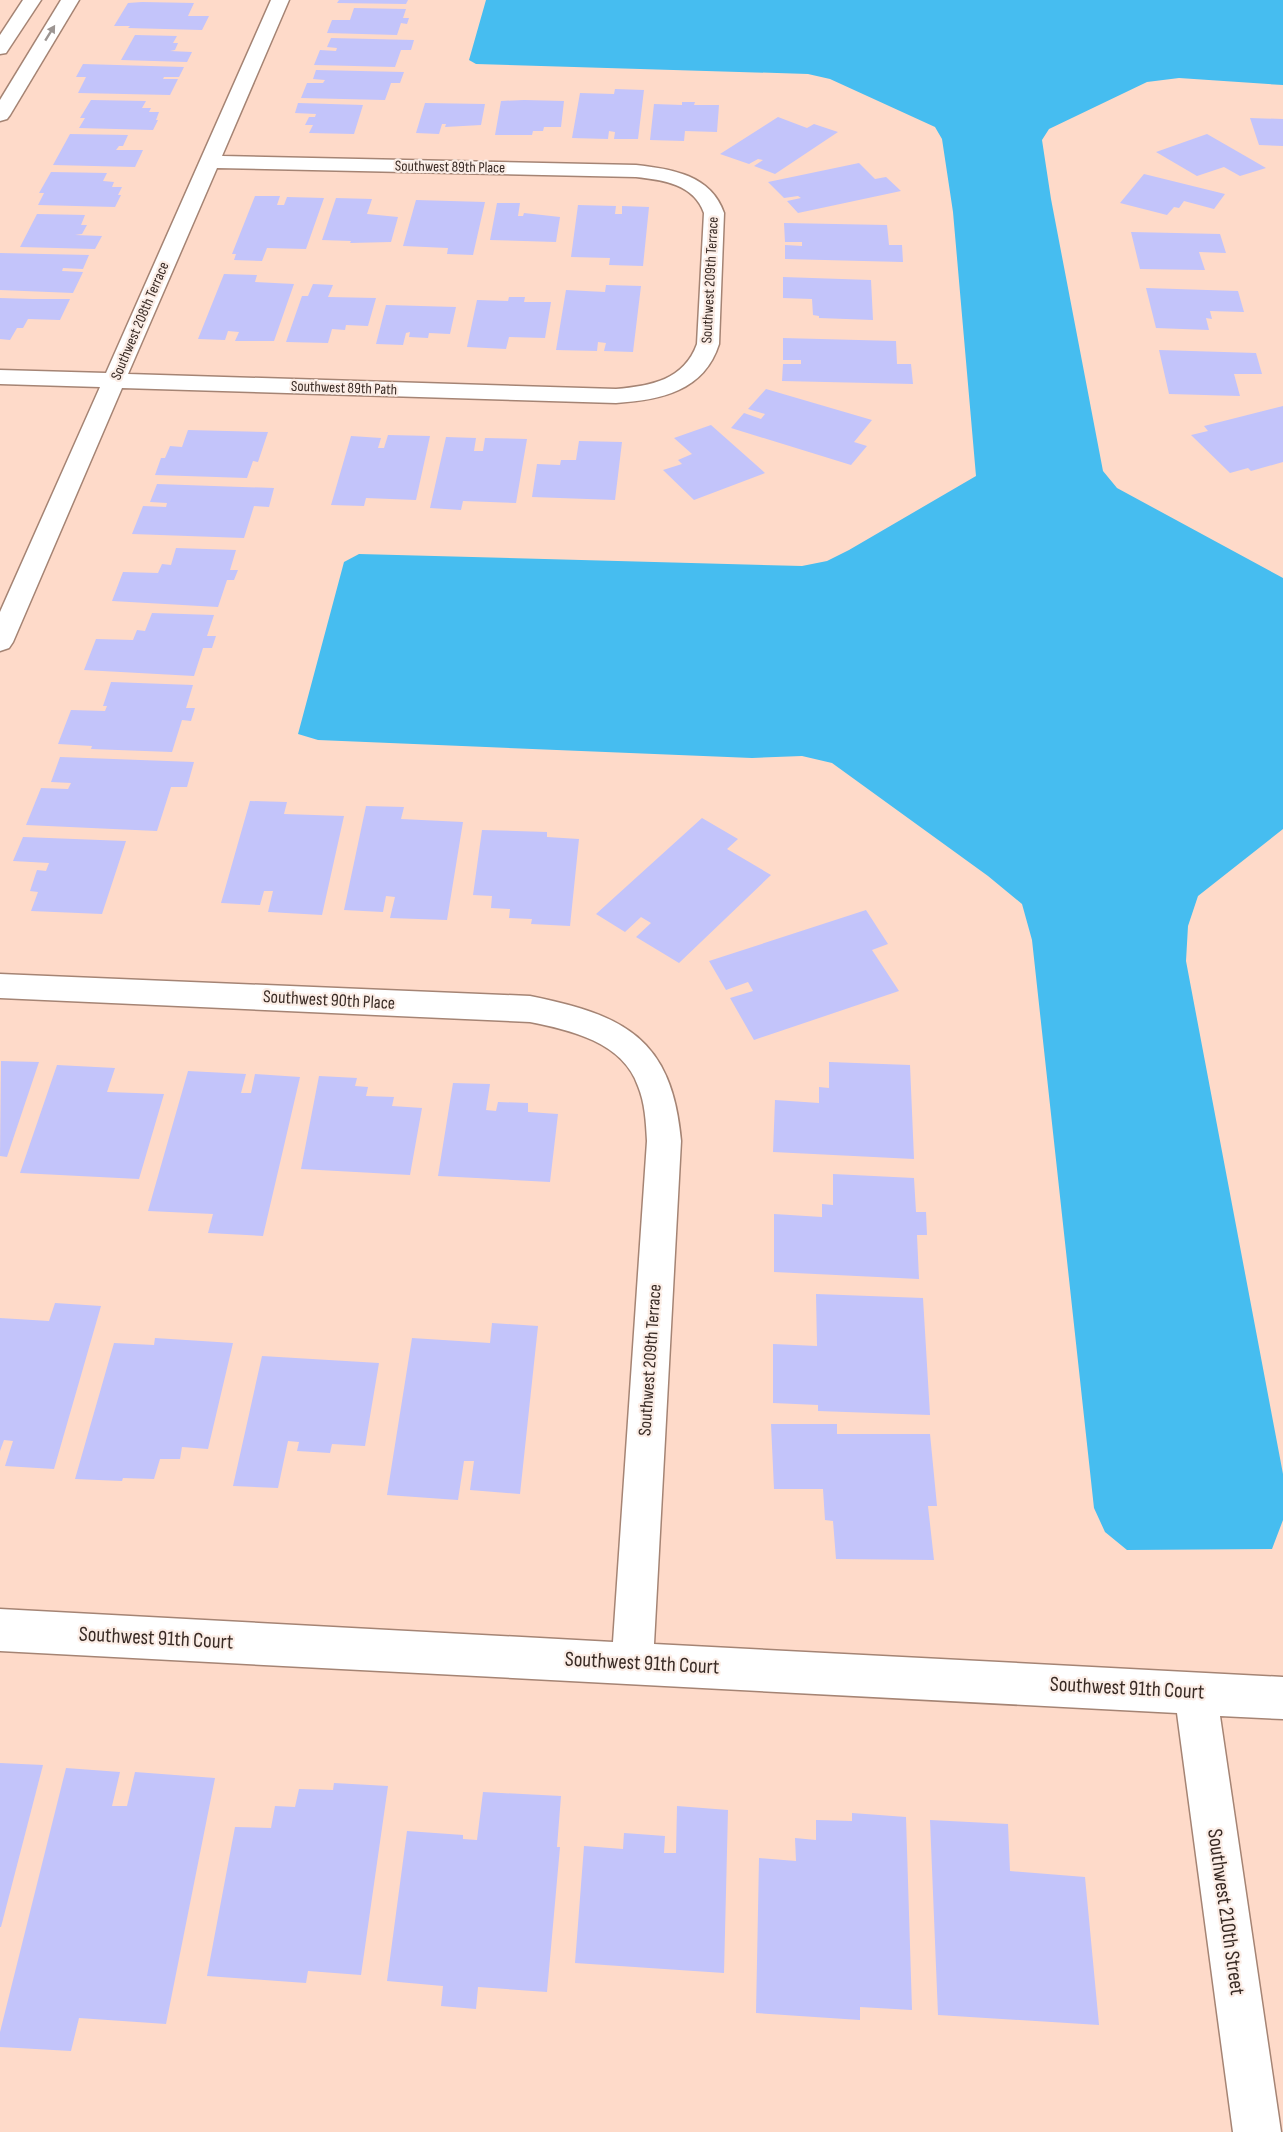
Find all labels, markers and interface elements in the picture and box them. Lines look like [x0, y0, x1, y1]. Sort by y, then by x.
one-way arrow [45, 25, 56, 41]
street label: Southwest 89th Place [395, 157, 505, 177]
street label: Southwest 209th Terrace [697, 216, 723, 344]
street label: Southwest 208th Terrace [106, 259, 174, 383]
street label: Southwest 89th Path [291, 377, 397, 399]
street label: Southwest 90th Place [262, 986, 396, 1014]
street label: Southwest 209th Terrace [634, 1283, 666, 1437]
street label: Southwest 91th Court [78, 1621, 234, 1655]
street label: Southwest 91th Court [564, 1646, 720, 1680]
street label: Southwest 91th Court [1049, 1671, 1205, 1705]
street label: Southwest 210th Street [1202, 1827, 1250, 1997]

